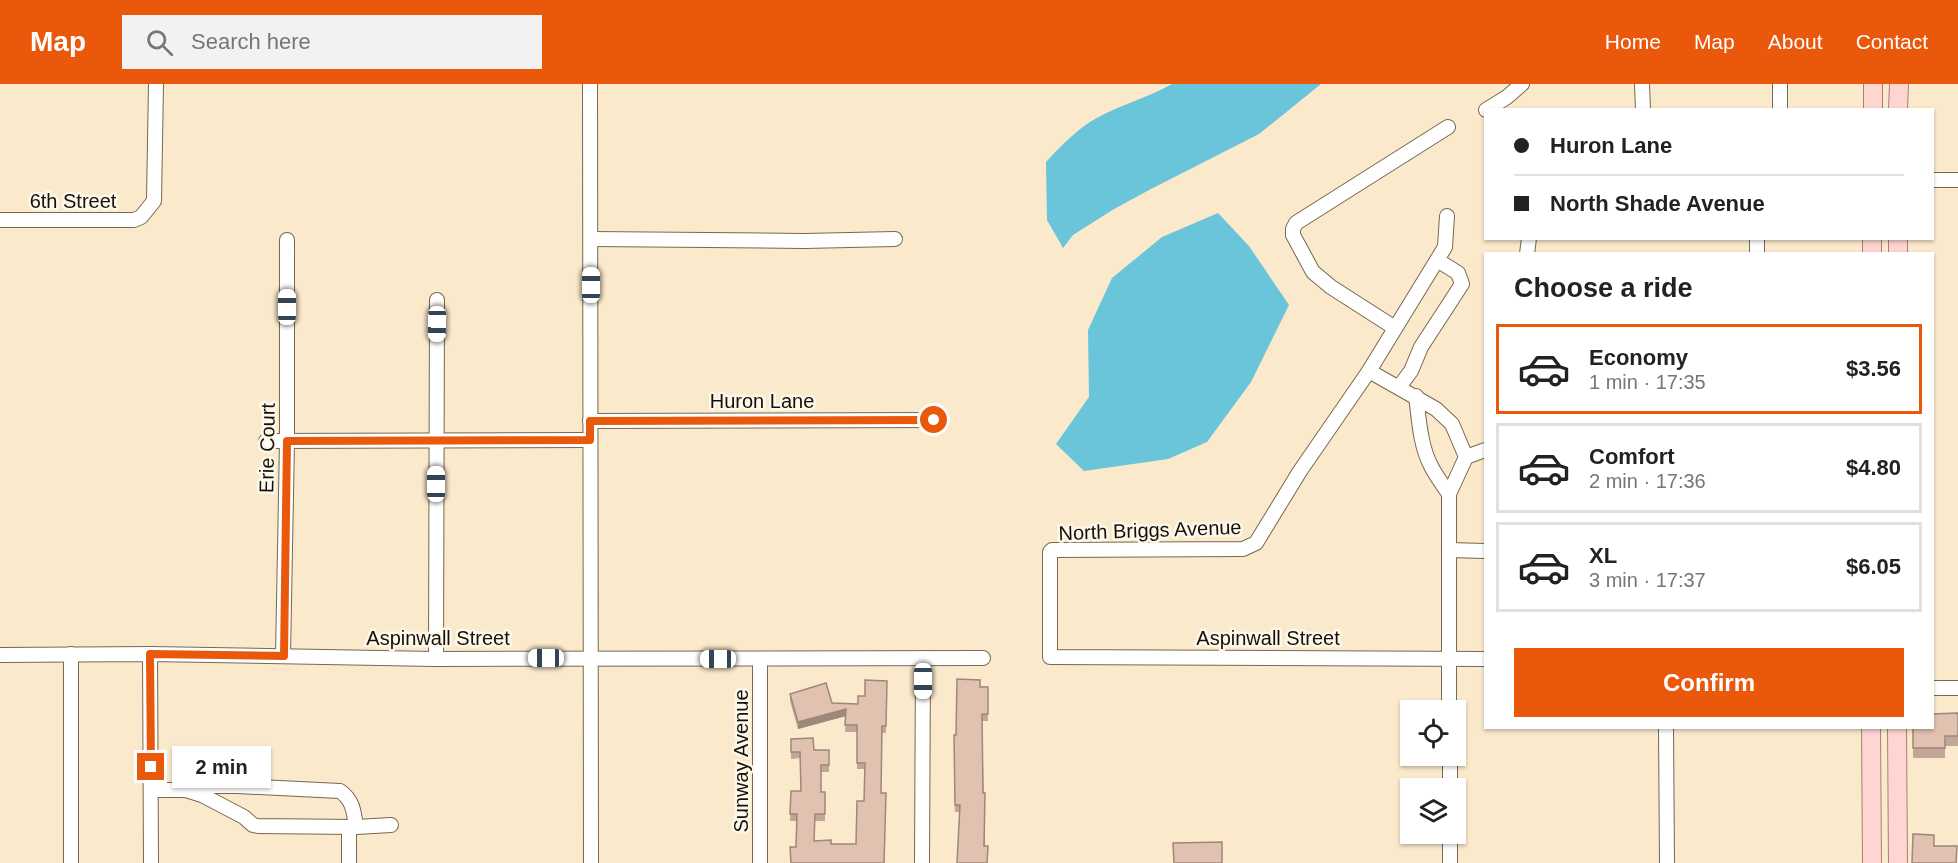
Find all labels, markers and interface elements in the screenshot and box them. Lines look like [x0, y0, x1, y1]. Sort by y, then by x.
search box [122, 15, 542, 69]
text: Map [30, 26, 86, 57]
icon: search [143, 26, 176, 59]
text: Search here [191, 29, 311, 54]
text: Home [1605, 30, 1661, 53]
text: Map [1694, 30, 1735, 53]
text: About [1768, 30, 1823, 53]
text: Contact [1856, 30, 1928, 53]
text: Huron Lane [1550, 133, 1672, 158]
street label: 6th Street [30, 190, 117, 212]
text: North Shade Avenue [1550, 191, 1765, 216]
car [582, 267, 600, 303]
text: Choose a ride [1514, 273, 1693, 303]
car [278, 289, 296, 325]
car [428, 306, 446, 342]
icon: car [1517, 342, 1571, 396]
text: Economy [1589, 345, 1688, 370]
text: $3.56 [1846, 356, 1901, 381]
text: 1 min · 17:35 [1589, 371, 1706, 393]
street label: Huron Lane [710, 390, 814, 412]
street label: Erie Court [255, 402, 279, 493]
route start [920, 406, 947, 433]
icon: car [1517, 441, 1571, 495]
text: Comfort [1589, 444, 1675, 469]
text: $4.80 [1846, 455, 1901, 480]
car [427, 466, 445, 502]
text: 2 min · 17:36 [1589, 470, 1706, 492]
street label: North Briggs Avenue [1058, 516, 1242, 544]
icon: car [1517, 540, 1571, 594]
text: XL [1589, 543, 1617, 568]
text: $6.05 [1846, 554, 1901, 579]
text: 3 min · 17:37 [1589, 569, 1706, 591]
street label: Aspinwall Street [366, 627, 510, 649]
street label: Aspinwall Street [1196, 627, 1340, 649]
button: Confirm [1514, 648, 1904, 717]
car [528, 649, 564, 667]
car [700, 650, 736, 668]
car [914, 663, 932, 699]
street label: Sunway Avenue [730, 689, 752, 833]
map controls [1400, 700, 1466, 844]
button: locate [1400, 700, 1466, 766]
callout: 2 min [172, 746, 271, 788]
route end [137, 753, 164, 780]
text: 2 min [195, 756, 248, 778]
button: layers [1400, 778, 1466, 844]

